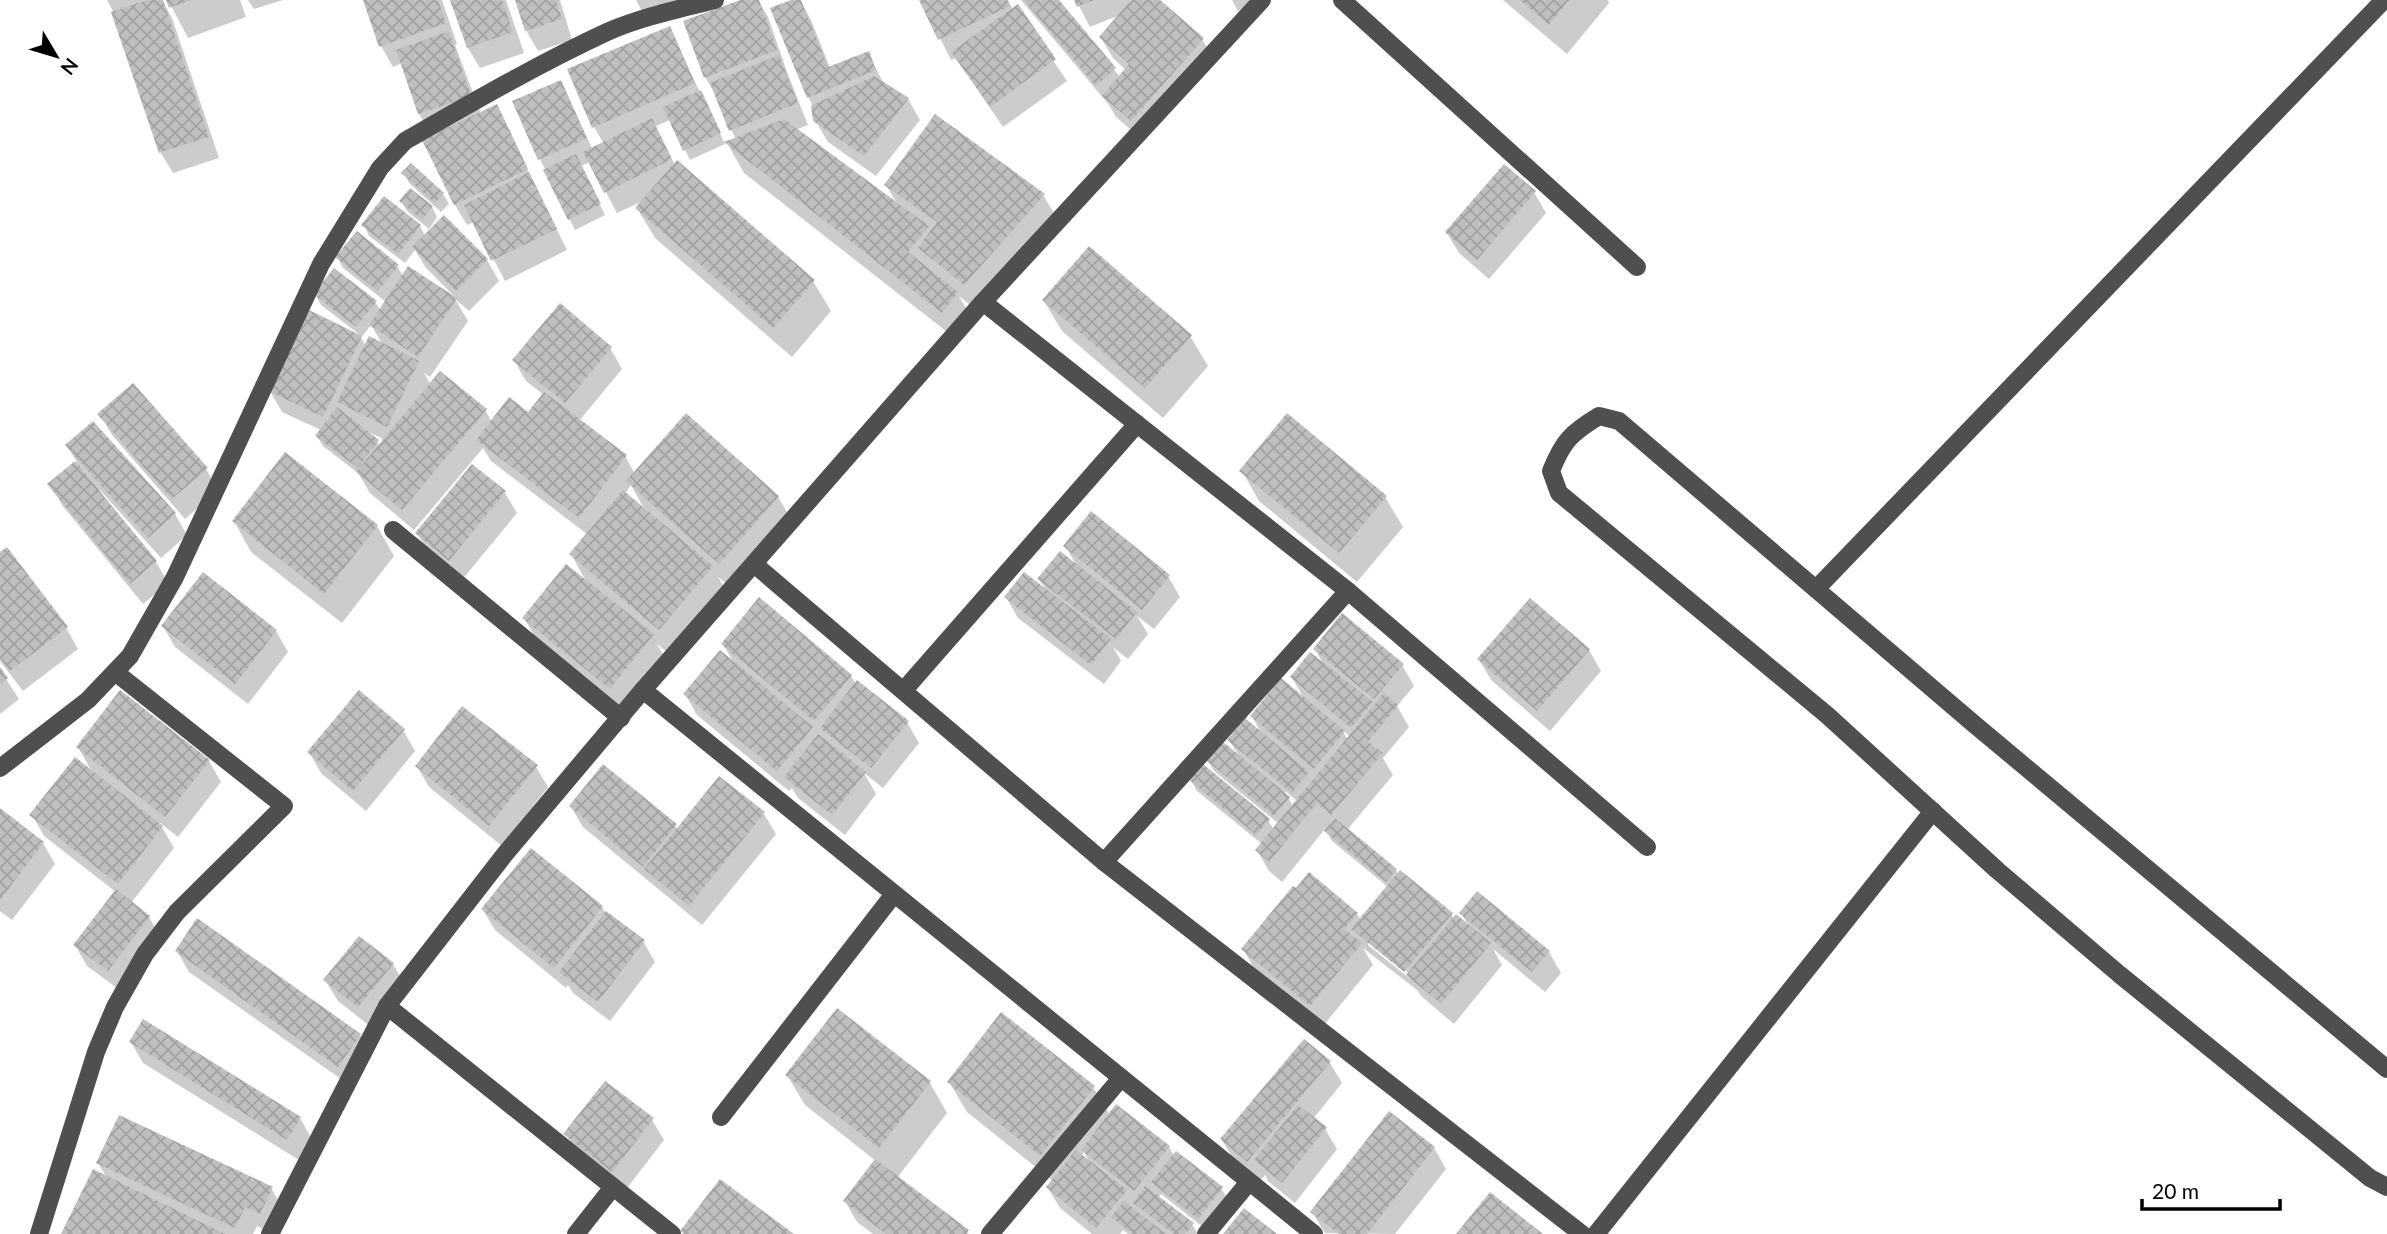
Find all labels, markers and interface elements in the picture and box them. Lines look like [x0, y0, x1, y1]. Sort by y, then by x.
north arrow [21, 21, 91, 91]
text: N [56, 54, 83, 80]
scale bar [2142, 1168, 2280, 1212]
text: 20 m [2152, 1178, 2199, 1203]

